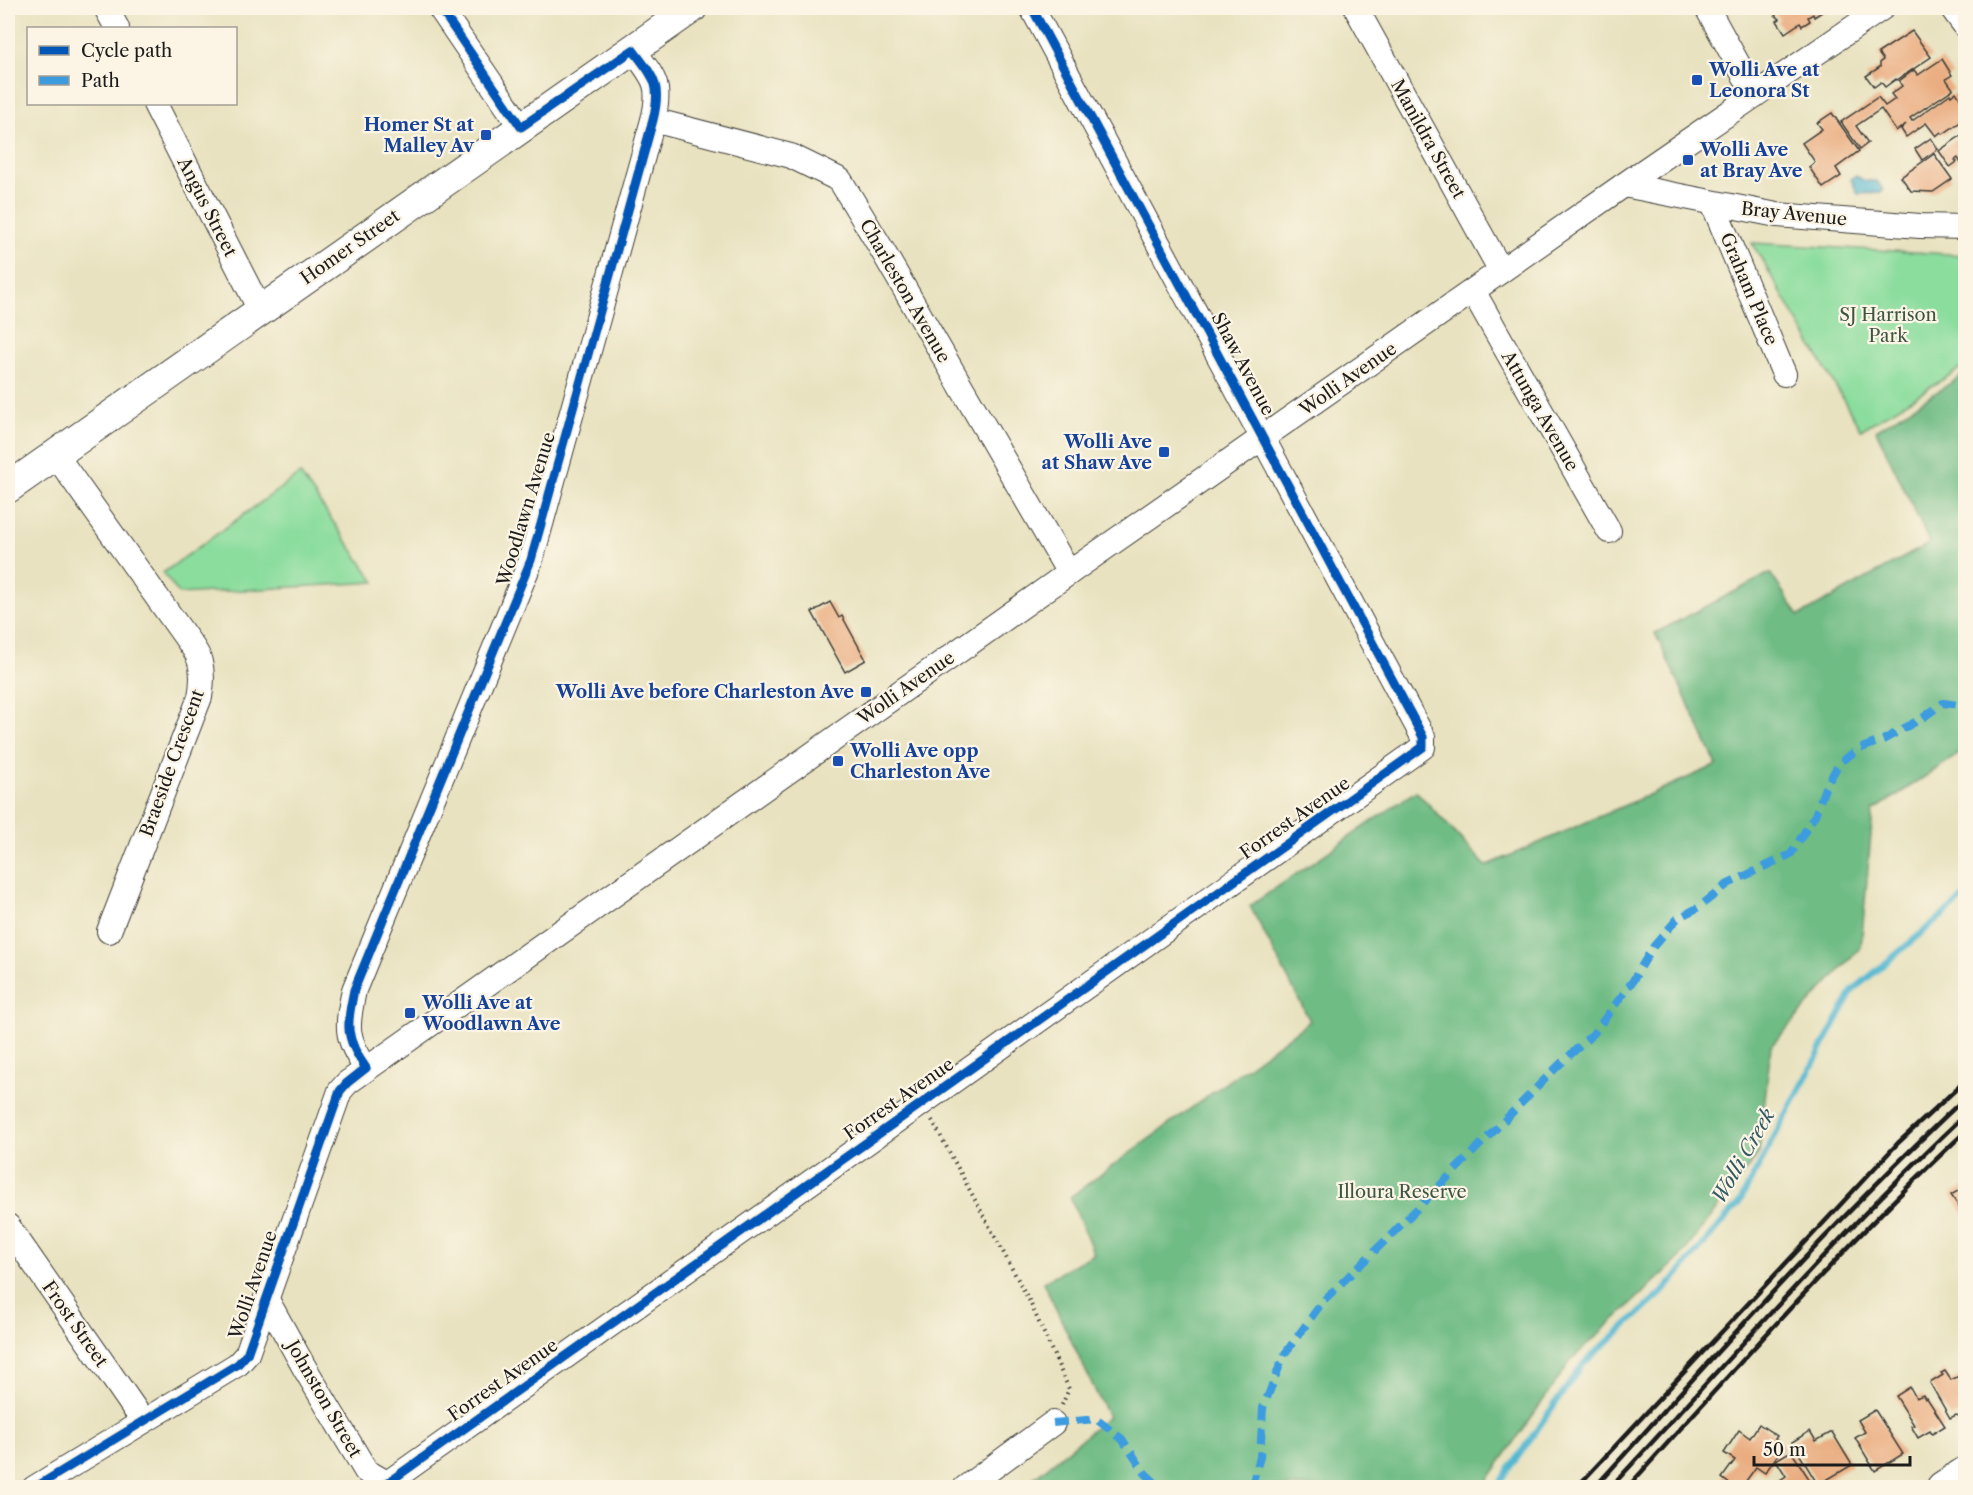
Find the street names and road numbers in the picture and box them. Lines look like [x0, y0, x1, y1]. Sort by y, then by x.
street label: Manildra Street [1386, 75, 1470, 203]
street label: Angus Street [172, 153, 242, 261]
street label: Bray Avenue [1740, 197, 1848, 231]
street label: Homer Street [296, 204, 404, 289]
street label: Charleston Avenue [855, 215, 955, 367]
street label: Graham Place [1715, 229, 1783, 349]
street label: Shaw Avenue [1207, 309, 1279, 419]
street label: Wolli Avenue [1294, 337, 1401, 421]
street label: Attunga Avenue [1496, 346, 1583, 475]
street label: Woodlawn Avenue [492, 429, 560, 590]
street label: Wolli Avenue [852, 646, 959, 730]
street label: Braeside Crescent [135, 686, 209, 840]
street label: Forrest Avenue [1236, 772, 1354, 864]
street label: Forrest Avenue [840, 1053, 958, 1145]
street label: Wolli Avenue [224, 1228, 282, 1343]
street label: Frost Street [37, 1277, 113, 1372]
street label: Johnston Street [280, 1334, 367, 1462]
street label: Forrest Avenue [444, 1334, 562, 1426]

